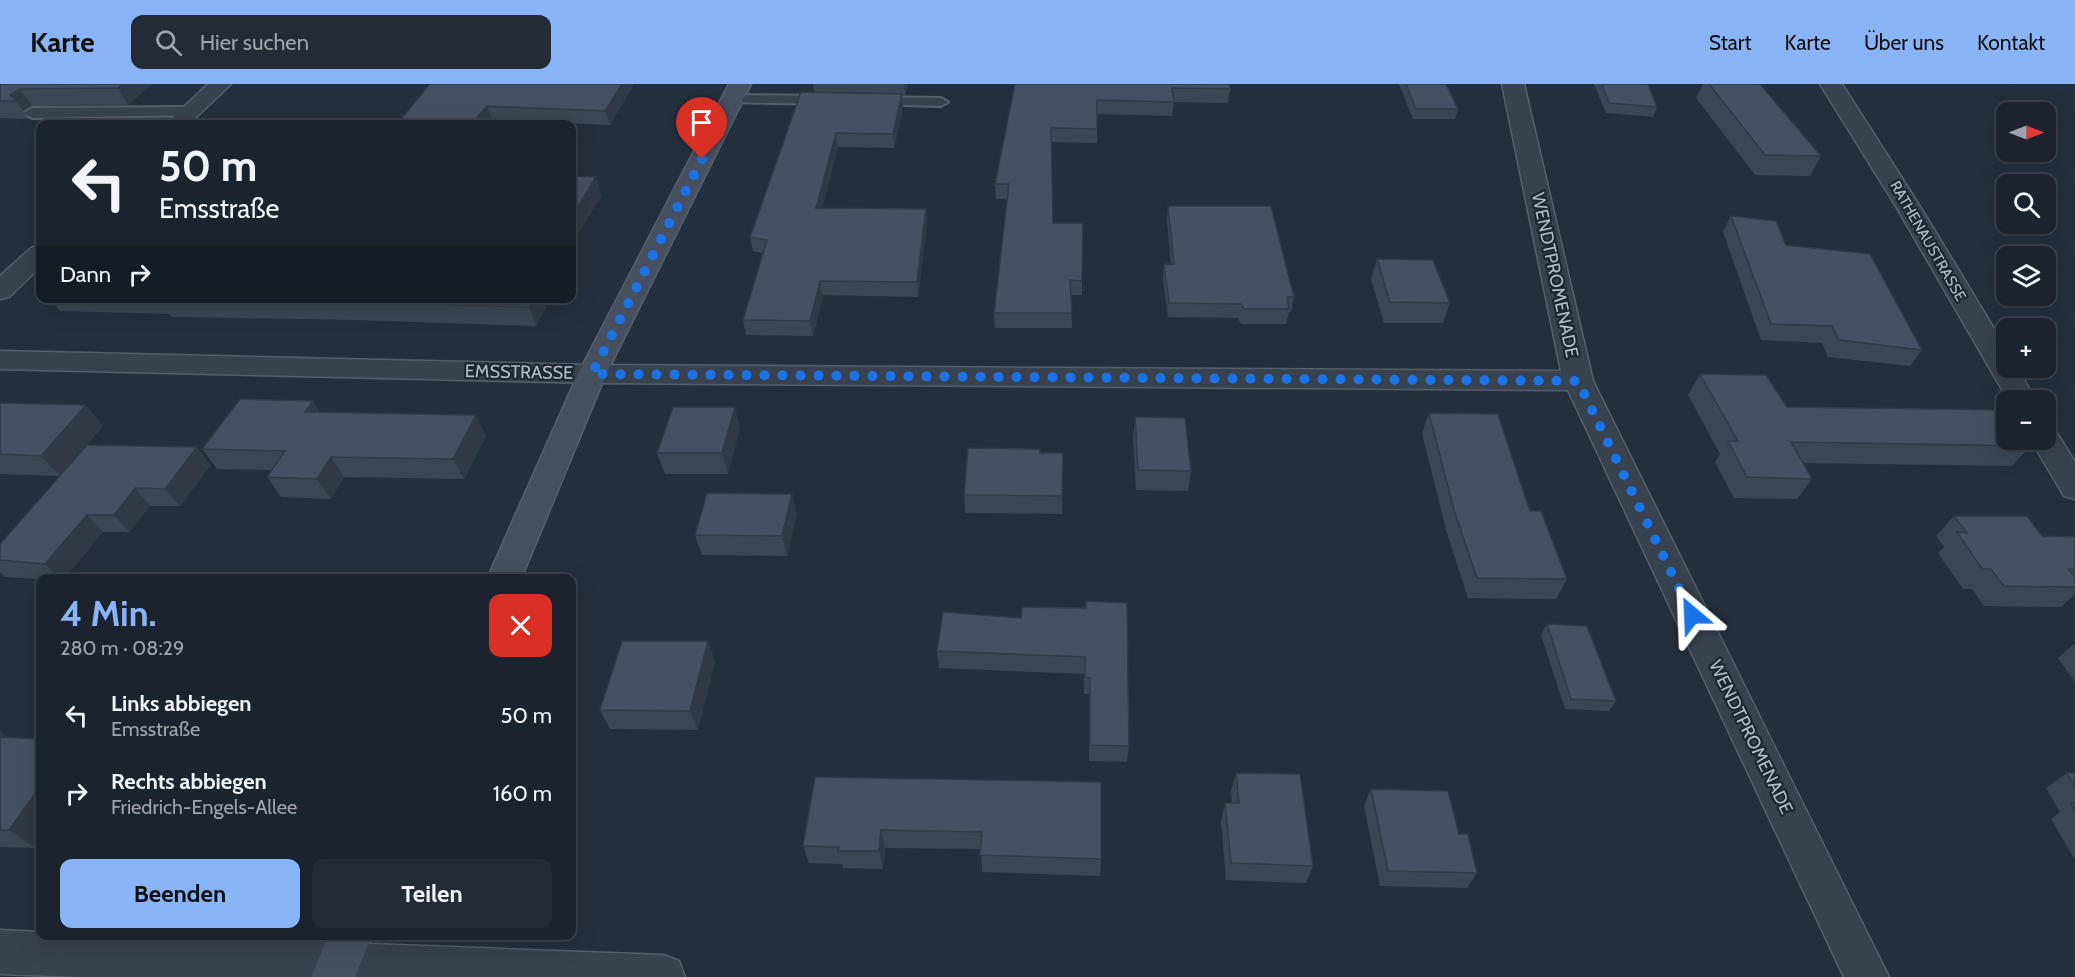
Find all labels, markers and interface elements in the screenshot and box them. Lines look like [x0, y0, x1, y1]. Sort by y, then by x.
search box [131, 15, 551, 69]
text: Karte [30, 25, 95, 59]
icon: search [152, 26, 185, 59]
text: Hier suchen [200, 29, 309, 56]
text: Start [1709, 30, 1752, 55]
text: Karte [1785, 30, 1831, 55]
text: Über uns [1864, 30, 1944, 55]
text: Kontakt [1977, 30, 2045, 55]
pin [676, 97, 727, 159]
north arrow [1996, 102, 2056, 162]
map controls [1996, 102, 2056, 450]
icon: arrive [685, 106, 718, 139]
text: 50 m [159, 140, 257, 192]
icon: left [60, 144, 138, 222]
button: search [1996, 174, 2056, 234]
street label: RATHENAUSTRASSE [1886, 178, 1970, 304]
street label: WENDTPROMENADE [1527, 191, 1583, 360]
text: Emsstraße [159, 192, 279, 225]
button: layers [1996, 246, 2056, 306]
icon: right [123, 258, 156, 291]
text: Dann [60, 261, 111, 288]
button: + [1996, 318, 2056, 378]
street label: EMSSTRASSE [465, 360, 573, 384]
button: − [1996, 390, 2056, 450]
position arrow [1660, 583, 1724, 647]
text: 4 Min. [60, 591, 157, 635]
button: close [489, 594, 552, 657]
text: 280 m · 08:29 [60, 636, 184, 660]
street label: WENDTPROMENADE [1704, 657, 1798, 817]
text: Links abbiegen [111, 690, 251, 717]
icon: left [60, 699, 93, 732]
text: 50 m [500, 702, 552, 729]
text: Emsstraße [111, 717, 200, 741]
text: Rechts abbiegen [111, 768, 267, 795]
icon: right [60, 777, 93, 810]
text: 160 m [493, 780, 552, 807]
text: Friedrich-Engels-Allee [111, 795, 297, 819]
button: Beenden [60, 859, 300, 928]
button: Teilen [312, 859, 552, 928]

